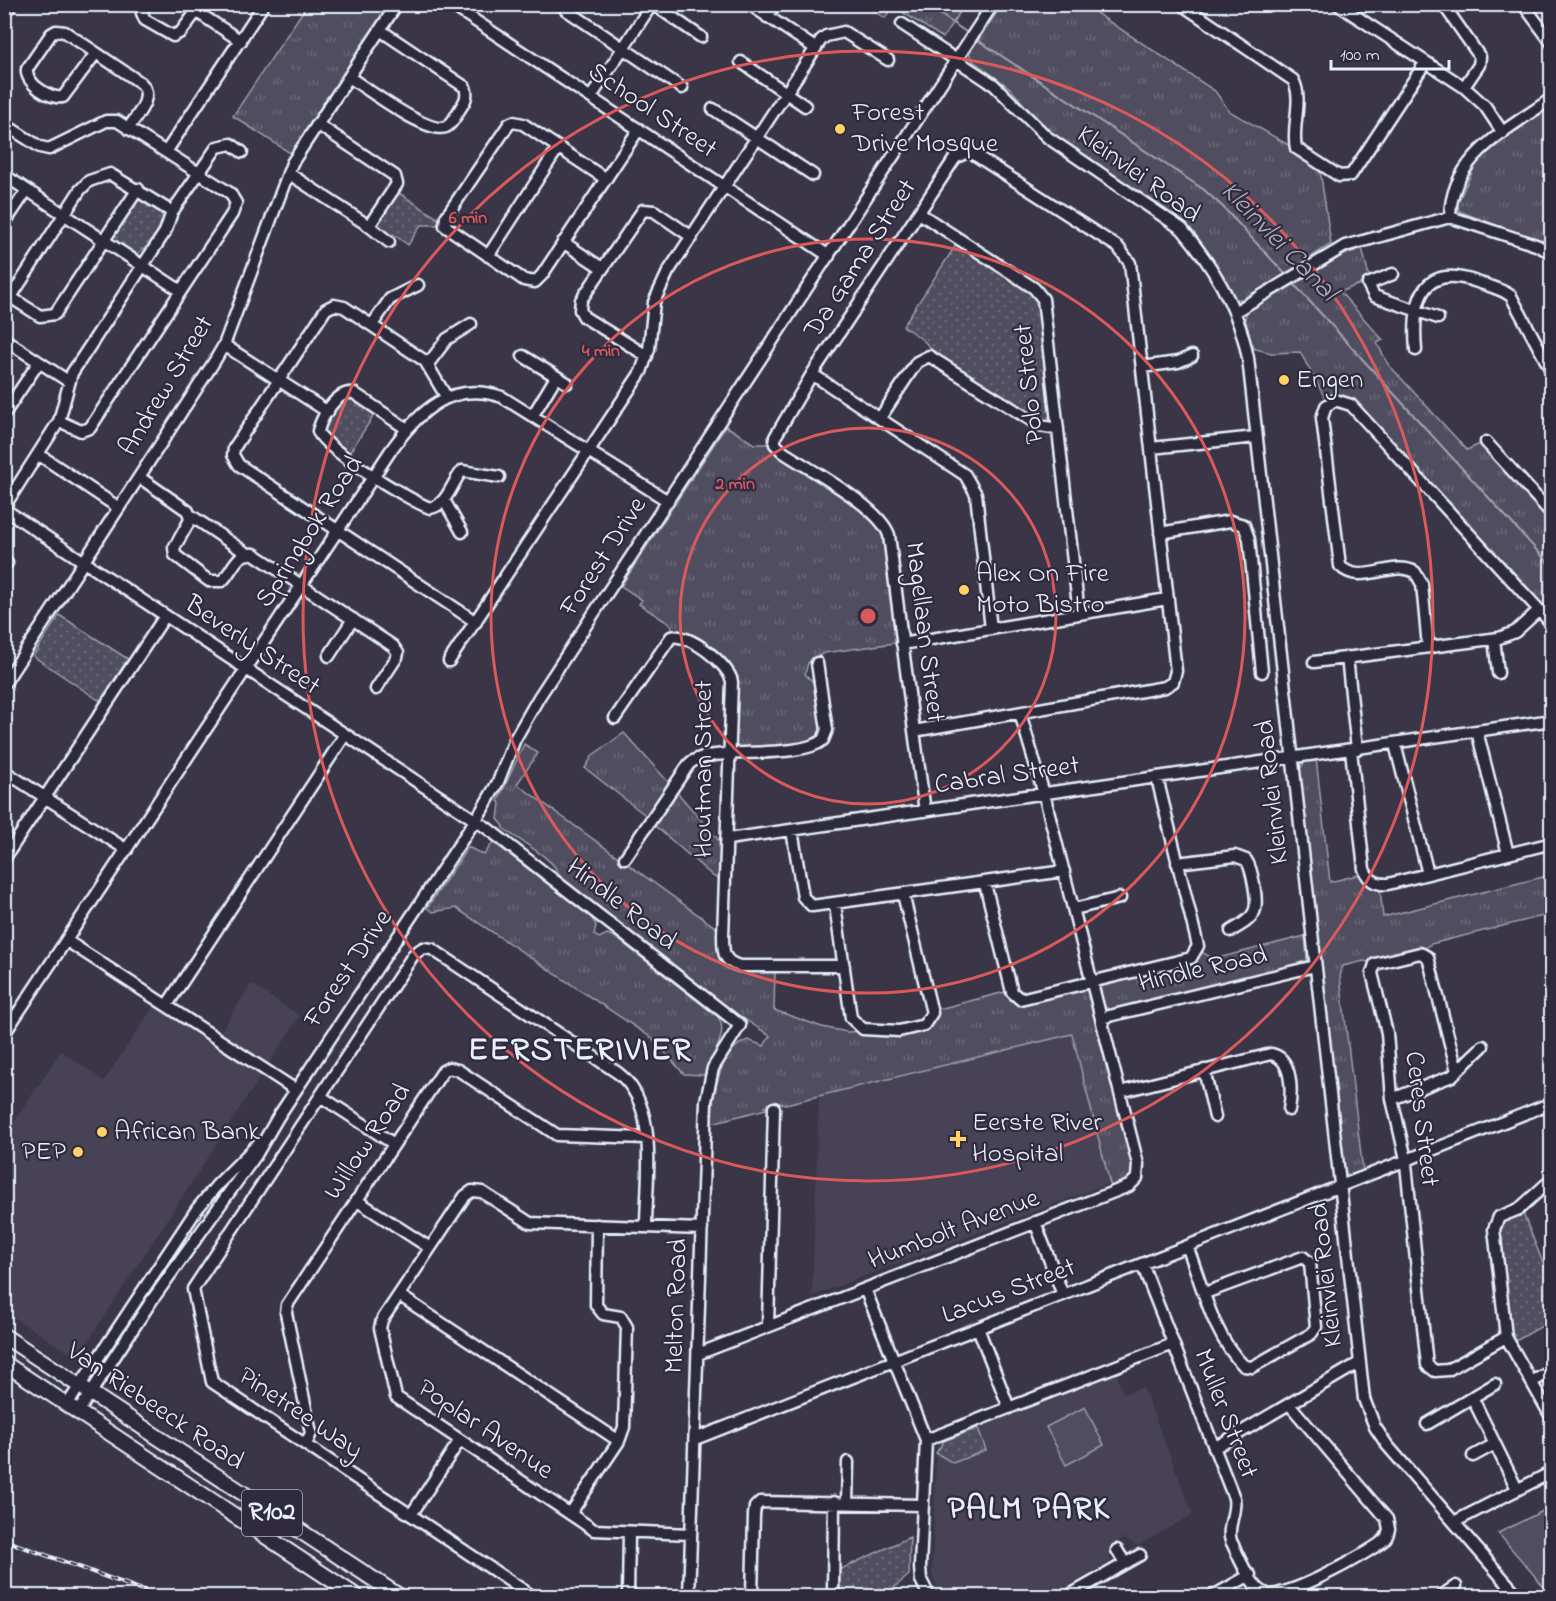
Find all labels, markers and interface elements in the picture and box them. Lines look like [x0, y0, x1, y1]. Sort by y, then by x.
scale bar [1331, 33, 1450, 71]
text: 100 m [1340, 43, 1380, 69]
street label: School Street [579, 53, 725, 169]
place label: Forest Drive Mosque [851, 94, 999, 164]
street label: Kleinvlei Road [1068, 117, 1208, 233]
marker: Forest Drive Mosque [833, 122, 847, 136]
street label: Da Gama Street [794, 172, 927, 347]
water label: Kleinvlei Canal [1210, 172, 1348, 314]
text: 6 min [449, 206, 487, 232]
street label: Andrew Street [110, 308, 224, 464]
street label: Polo Street [1004, 322, 1056, 446]
text: 4 min [582, 339, 620, 365]
place label: Engen [1296, 361, 1363, 400]
marker: Engen [1277, 373, 1291, 387]
street label: Springbok Road [246, 448, 374, 616]
text: 2 min [714, 472, 755, 498]
street label: Forest Drive [550, 489, 658, 625]
street label: Magellaan Street [894, 540, 954, 724]
place label: Alex On Fire Moto Bistro [976, 555, 1110, 625]
marker: Alex On Fire Moto Bistro [957, 583, 971, 597]
street label: Beverly Street [175, 586, 328, 706]
centre of rings [858, 606, 878, 626]
street label: Houtman Street [685, 680, 724, 858]
street label: Kleinvlei Road [1246, 718, 1300, 866]
street label: Cabral Street [932, 747, 1082, 805]
street label: Hindle Road [557, 849, 685, 961]
street label: Forest Drive [294, 901, 404, 1037]
street label: Hindle Road [1135, 936, 1271, 1004]
district label: EERSTERIVIER [468, 1027, 692, 1075]
street label: Ceres Street [1393, 1049, 1449, 1189]
street label: Willow Road [315, 1076, 421, 1208]
place label: Eerste River Hospital [972, 1104, 1103, 1174]
place label: African Bank [114, 1113, 260, 1152]
marker: African Bank [95, 1125, 109, 1139]
marker: Eerste River Hospital [949, 1130, 967, 1148]
place label: PEP [22, 1133, 66, 1172]
marker: PEP [71, 1145, 85, 1159]
street label: Humbolt Avenue [863, 1179, 1046, 1281]
street label: Kleinvlei Road [1300, 1201, 1354, 1349]
street label: Melton Road [655, 1238, 699, 1374]
street label: Lacus Street [936, 1249, 1082, 1335]
street label: Van Riebeeck Road [57, 1332, 252, 1481]
street label: Muller Street [1182, 1343, 1268, 1485]
street label: Pinetree Way [230, 1358, 370, 1470]
street label: Poplar Avenue [409, 1370, 562, 1491]
district label: PALM PARK [947, 1486, 1111, 1534]
road number: R102 [242, 1490, 302, 1536]

